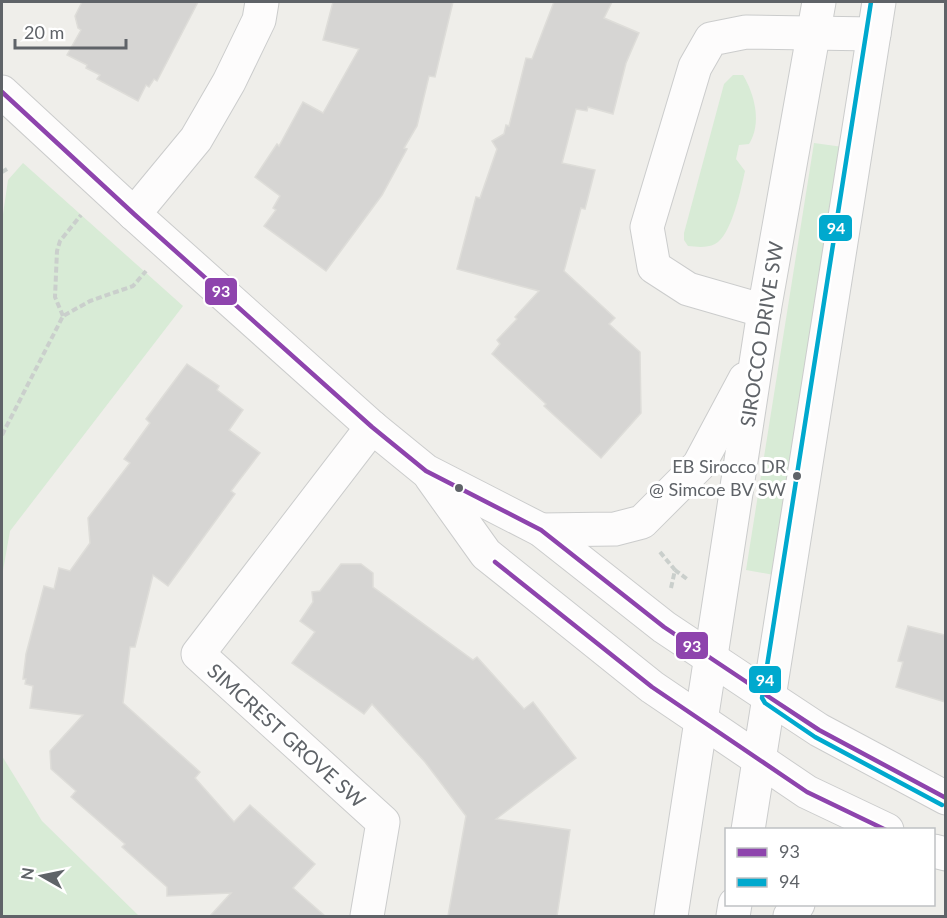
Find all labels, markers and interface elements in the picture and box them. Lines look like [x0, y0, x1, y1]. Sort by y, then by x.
scale bar [15, 12, 126, 50]
text: 20 m [24, 21, 64, 43]
line badge: 94 [818, 214, 853, 242]
text: 94 [827, 218, 845, 237]
street label: SIROCCO DRIVE SW [735, 239, 788, 428]
line badge: 93 [204, 277, 238, 306]
text: 93 [212, 281, 230, 300]
place label: EB Sirocco DR @ Simcoe BV SW [649, 455, 787, 500]
marker: EB Sirocco DR @ Simcoe BV SW [791, 470, 803, 482]
unlabelled marker [453, 482, 465, 494]
line badge: 93 [675, 631, 709, 660]
text: 93 [683, 636, 701, 655]
street label: SIMCREST GROVE SW [203, 658, 371, 812]
line badge: 94 [748, 665, 782, 694]
text: 94 [756, 670, 774, 689]
legend [725, 828, 935, 906]
text: 93 [779, 840, 800, 862]
north arrow [12, 846, 72, 906]
text: N [16, 866, 37, 881]
text: 94 [779, 870, 800, 892]

